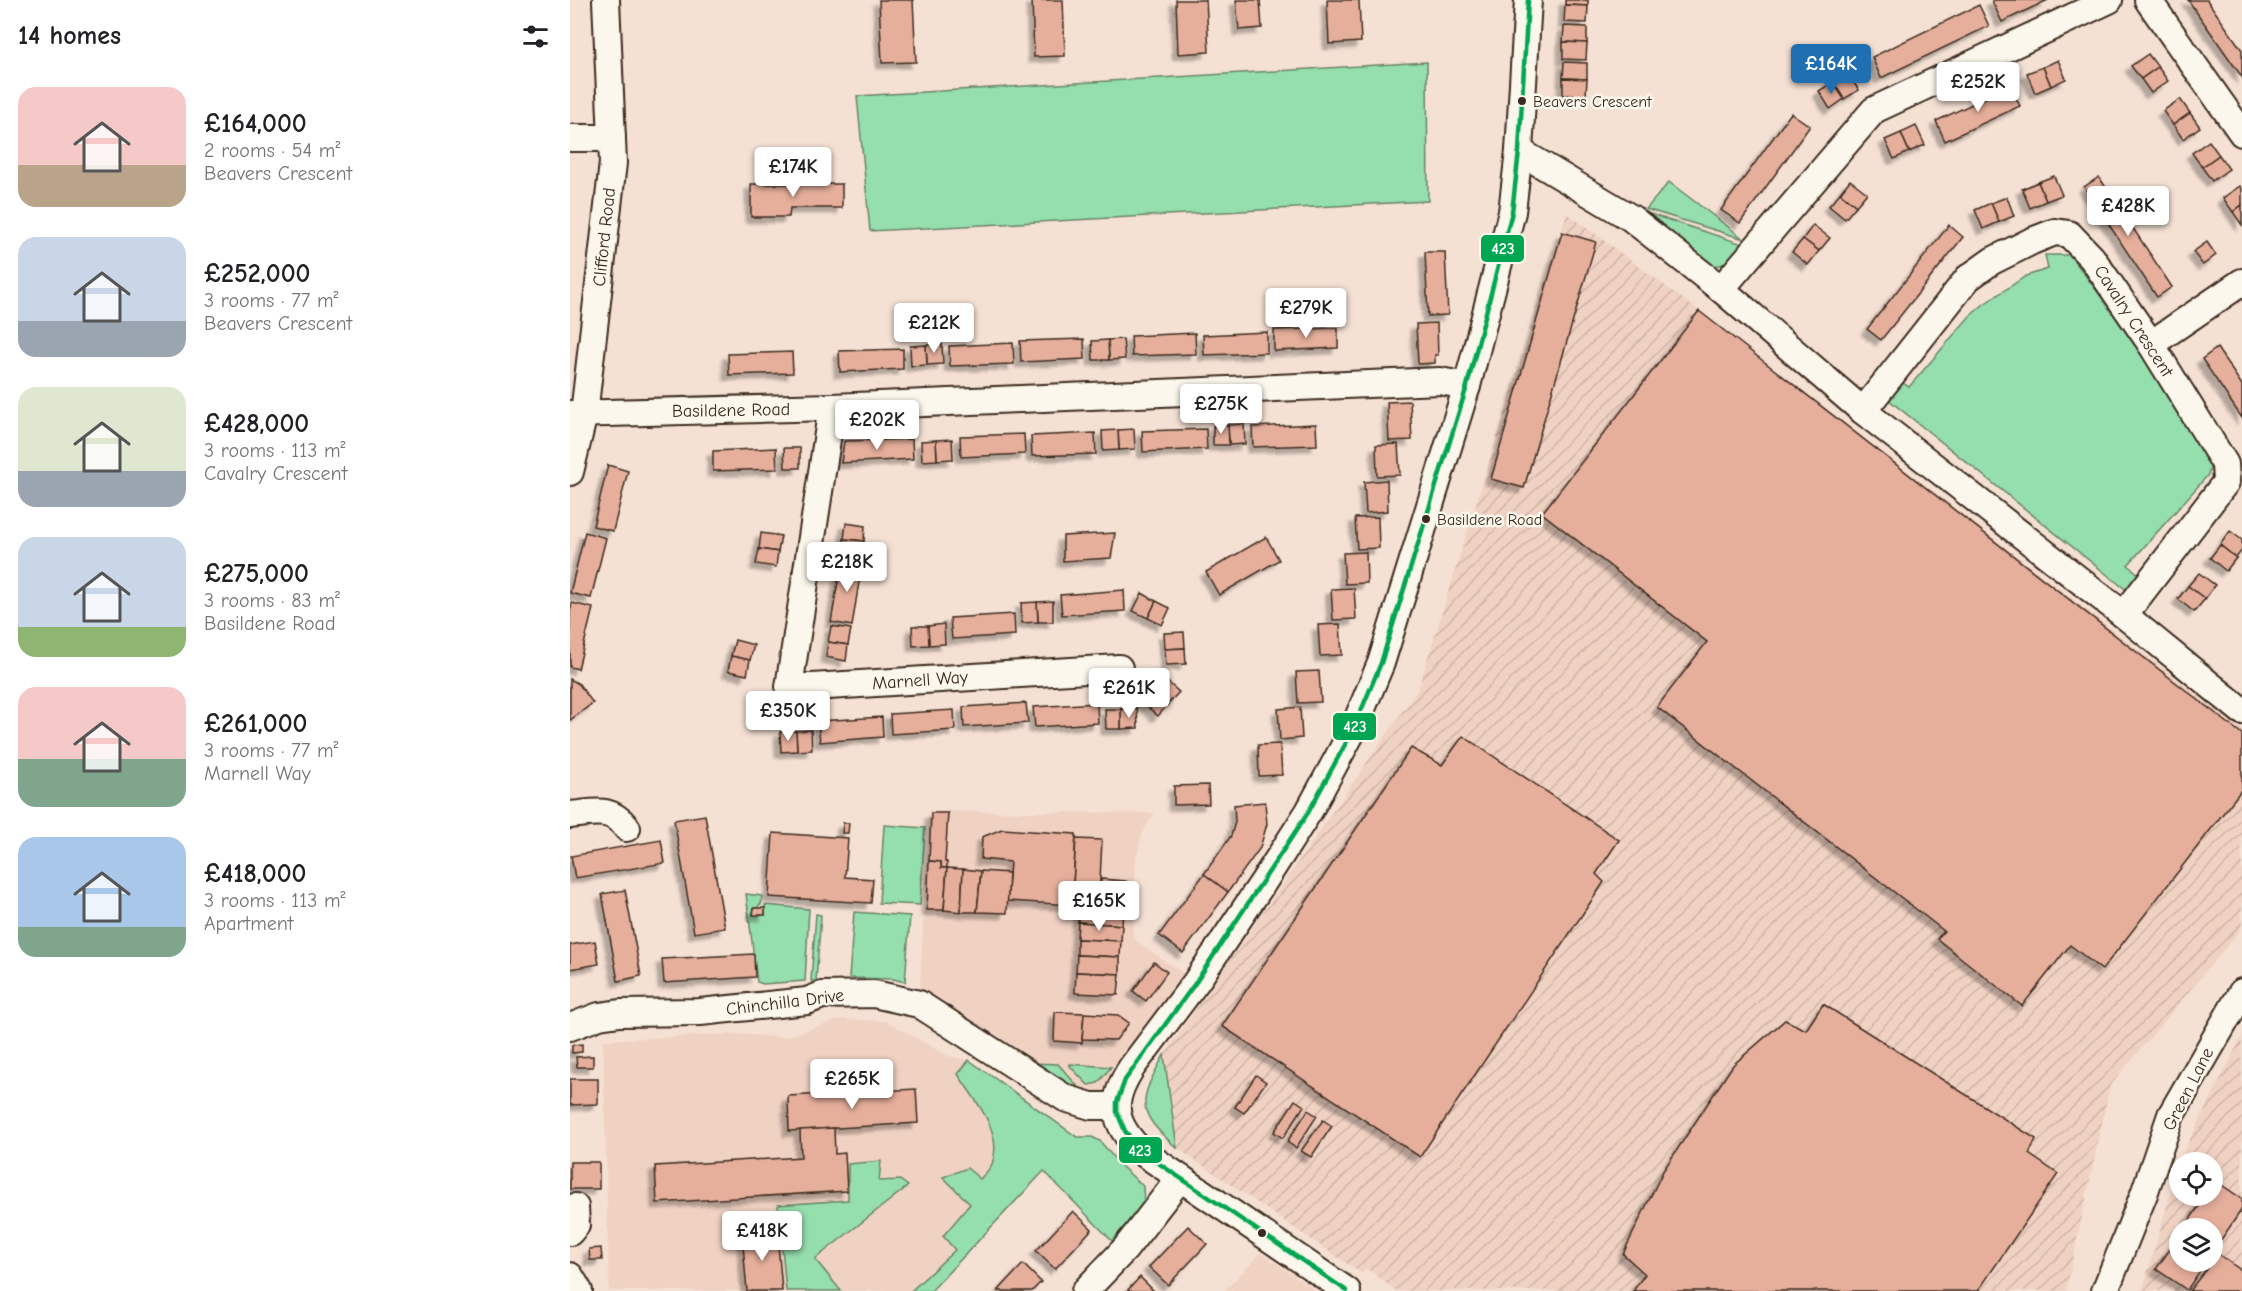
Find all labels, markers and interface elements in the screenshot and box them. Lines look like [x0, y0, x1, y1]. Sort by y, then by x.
icon: filters [519, 20, 552, 53]
text: 14 homes [18, 21, 121, 51]
pin: £164K [1789, 44, 1873, 95]
text: £164K [1805, 52, 1857, 75]
pin: £252K [1936, 62, 2020, 113]
text: £252K [1951, 70, 2005, 93]
place label: Beavers Crescent [1533, 93, 1652, 111]
marker: Beavers Crescent [1516, 95, 1528, 107]
text: £164,000 [204, 109, 307, 139]
icon: home [66, 111, 138, 183]
text: 2 rooms · 54 m² [204, 139, 340, 162]
pin: £174K [751, 147, 835, 198]
text: £174K [768, 155, 818, 178]
text: Beavers Crescent [204, 162, 352, 185]
pin: £428K [2086, 186, 2170, 237]
street label: Clifford Road [589, 187, 620, 288]
text: £428K [2101, 194, 2155, 217]
line badge: 423 [1480, 234, 1525, 263]
text: 423 [1491, 240, 1515, 258]
text: £252,000 [204, 259, 310, 289]
icon: home [66, 261, 138, 333]
street label: Cavalry Crescent [2090, 261, 2178, 382]
pin: £279K [1264, 288, 1348, 339]
text: 3 rooms · 77 m² [204, 289, 338, 312]
text: £279K [1279, 296, 1333, 319]
pin: £212K [892, 303, 976, 354]
text: £212K [908, 311, 960, 334]
text: Beavers Crescent [204, 312, 352, 335]
pin: £275K [1179, 384, 1263, 435]
text: £275K [1194, 392, 1248, 415]
street label: Basildene Road [672, 399, 790, 422]
pin: £202K [835, 400, 919, 451]
text: £202K [849, 408, 905, 431]
text: £428,000 [204, 409, 309, 439]
icon: home [66, 411, 138, 483]
text: 3 rooms · 113 m² [204, 439, 345, 462]
text: Cavalry Crescent [204, 462, 347, 485]
place label: Basildene Road [1437, 511, 1542, 529]
marker: Basildene Road [1420, 513, 1432, 525]
pin: £218K [805, 542, 889, 593]
text: £218K [821, 550, 873, 573]
text: £275,000 [204, 559, 309, 589]
icon: home [66, 561, 138, 633]
text: 3 rooms · 83 m² [204, 589, 340, 612]
text: Basildene Road [204, 612, 336, 635]
street label: Marnell Way [871, 667, 970, 694]
pin: £261K [1087, 668, 1171, 719]
text: £261K [1103, 676, 1155, 699]
pin: £350K [746, 691, 830, 742]
text: £350K [760, 699, 816, 722]
text: £261,000 [204, 709, 307, 739]
icon: home [66, 711, 138, 783]
line badge: 423 [1332, 712, 1377, 741]
text: 423 [1343, 718, 1367, 736]
text: 3 rooms · 77 m² [204, 739, 338, 762]
text: Marnell Way [204, 762, 311, 785]
text: £418,000 [204, 859, 306, 889]
icon: home [66, 861, 138, 933]
pin: £165K [1057, 881, 1141, 932]
text: 3 rooms · 113 m² [204, 889, 345, 912]
text: £165K [1072, 889, 1126, 912]
text: Apartment [204, 912, 294, 935]
street label: Chinchilla Drive [725, 985, 845, 1020]
street label: Green Lane [2159, 1044, 2218, 1134]
pin: £265K [810, 1059, 894, 1110]
text: £265K [824, 1067, 880, 1090]
line badge: 423 [1118, 1136, 1163, 1164]
text: 423 [1128, 1142, 1152, 1160]
map controls [2169, 1152, 2223, 1272]
button: locate [2169, 1152, 2223, 1206]
pin: £418K [720, 1211, 804, 1262]
button: layers [2169, 1218, 2223, 1272]
text: £418K [736, 1219, 788, 1242]
unlabelled marker [1256, 1227, 1268, 1239]

